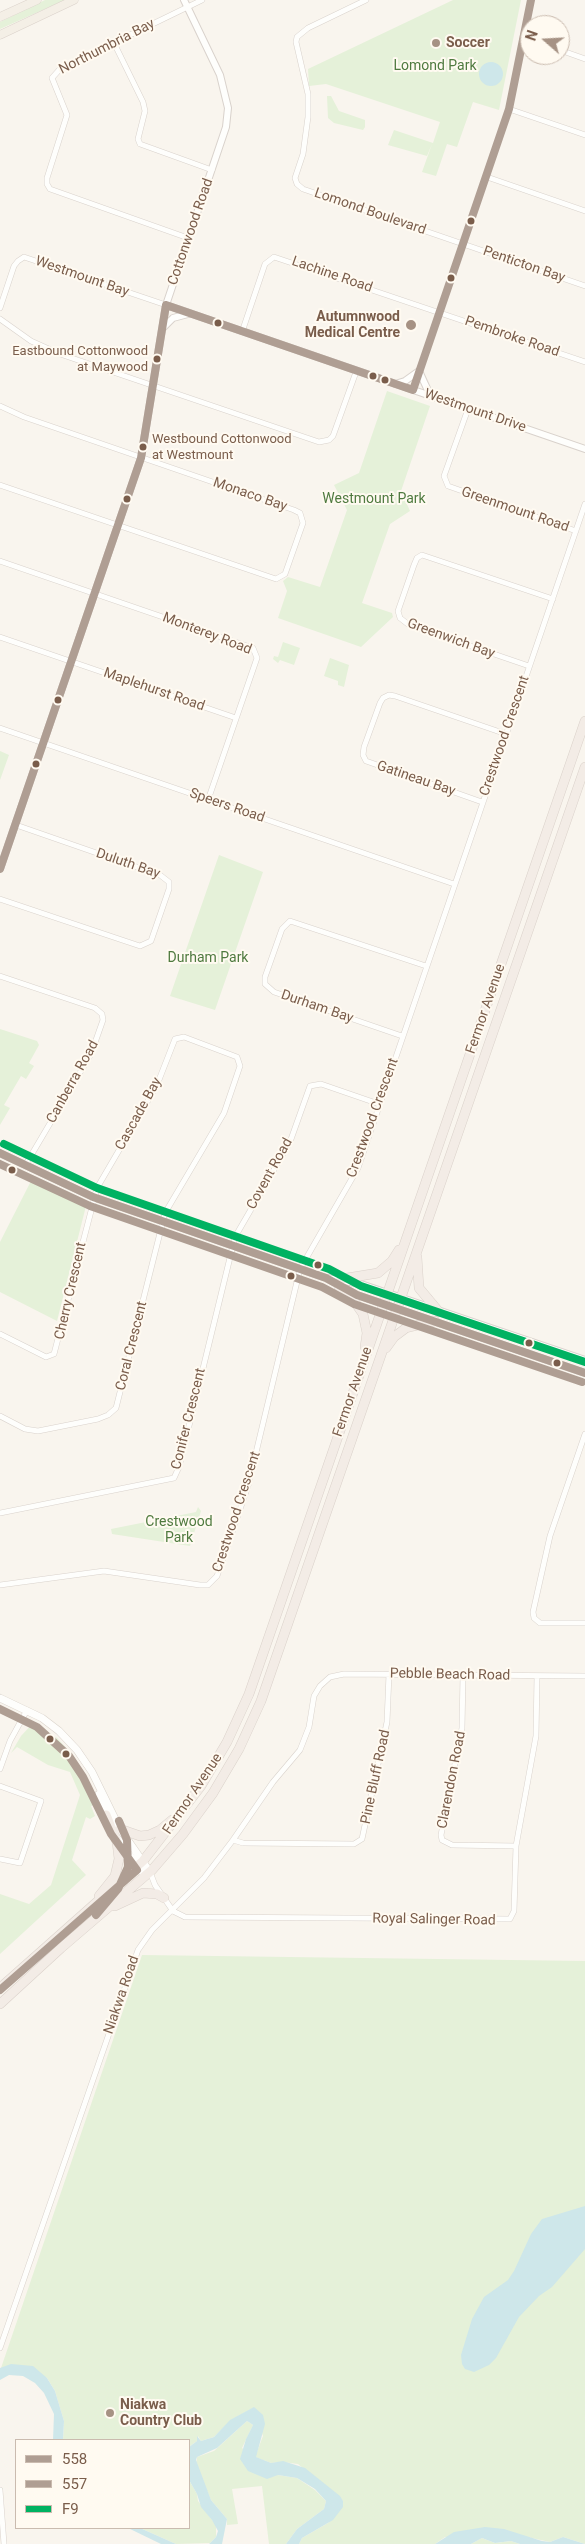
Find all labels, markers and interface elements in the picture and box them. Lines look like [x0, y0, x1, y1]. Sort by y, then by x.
north arrow [520, 15, 570, 65]
street label: Northumbria Bay [56, 16, 158, 78]
text: N [523, 28, 541, 43]
place label: Soccer [446, 35, 490, 51]
marker: Soccer [430, 37, 442, 49]
park label: Lomond Park [393, 58, 477, 74]
street label: Cottonwood Road [165, 176, 217, 288]
street label: Lomond Boulevard [312, 185, 428, 239]
unlabelled marker [466, 216, 476, 226]
street label: Penticton Bay [481, 243, 567, 287]
street label: Westmount Bay [33, 253, 131, 301]
street label: Lachine Road [289, 253, 375, 297]
unlabelled marker [446, 273, 456, 283]
place label: Autumnwood Medical Centre [305, 309, 400, 342]
street label: Pembroke Road [463, 313, 561, 361]
unlabelled marker [213, 318, 223, 328]
marker: Autumnwood Medical Centre [404, 318, 418, 332]
place label: Eastbound Cottonwood at Maywood [12, 344, 148, 375]
marker: Eastbound Cottonwood at Maywood [152, 354, 162, 364]
unlabelled marker [368, 371, 378, 381]
unlabelled marker [380, 375, 390, 385]
street label: Westmount Drive [422, 386, 528, 436]
place label: Westbound Cottonwood at Westmount [152, 432, 292, 463]
marker: Westbound Cottonwood at Westmount [138, 442, 148, 452]
street label: Monaco Bay [211, 474, 289, 516]
street label: Greenmount Road [459, 484, 571, 536]
park label: Westmount Park [322, 491, 426, 507]
unlabelled marker [122, 494, 132, 504]
street label: Monterey Road [160, 609, 254, 659]
street label: Greenwich Bay [405, 615, 497, 663]
street label: Maplehurst Road [101, 665, 207, 715]
street label: Crestwood Crescent [477, 674, 533, 798]
unlabelled marker [53, 695, 63, 705]
street label: Gatineau Bay [375, 758, 457, 800]
unlabelled marker [31, 759, 41, 769]
street label: Speers Road [187, 785, 267, 827]
street label: Duluth Bay [94, 845, 162, 883]
park label: Durham Park [168, 950, 248, 966]
street label: Fermor Avenue [463, 962, 509, 1056]
street label: Durham Bay [279, 987, 355, 1027]
street label: Canberra Road [43, 1038, 103, 1126]
street label: Crestwood Crescent [344, 1056, 402, 1180]
street label: Cascade Bay [112, 1075, 166, 1153]
street label: Covent Road [243, 1135, 297, 1213]
unlabelled marker [7, 1165, 17, 1175]
street label: Cherry Crescent [52, 1241, 90, 1341]
unlabelled marker [313, 1260, 323, 1270]
unlabelled marker [286, 1271, 296, 1281]
street label: Coral Crescent [113, 1300, 151, 1392]
unlabelled marker [524, 1338, 534, 1348]
street label: Fermor Avenue [330, 1345, 376, 1439]
unlabelled marker [552, 1358, 562, 1368]
street label: Conifer Crescent [168, 1367, 210, 1471]
street label: Crestwood Crescent [210, 1449, 264, 1575]
park label: Crestwood Park [145, 1514, 213, 1546]
street label: Pebble Beach Road [390, 1666, 510, 1684]
street label: Pine Bluff Road [358, 1728, 394, 1826]
street label: Clarendon Road [434, 1730, 470, 1830]
unlabelled marker [45, 1734, 55, 1744]
unlabelled marker [61, 1749, 71, 1759]
street label: Fermor Avenue [160, 1750, 226, 1838]
street label: Royal Salinger Road [372, 1911, 496, 1929]
street label: Niakwa Road [101, 1954, 143, 2036]
place label: Niakwa Country Club [120, 2397, 202, 2430]
marker: Niakwa Country Club [104, 2407, 116, 2419]
legend [15, 2439, 190, 2529]
text: 558 [62, 2450, 87, 2468]
text: 557 [62, 2475, 87, 2493]
text: F9 [62, 2500, 79, 2518]

